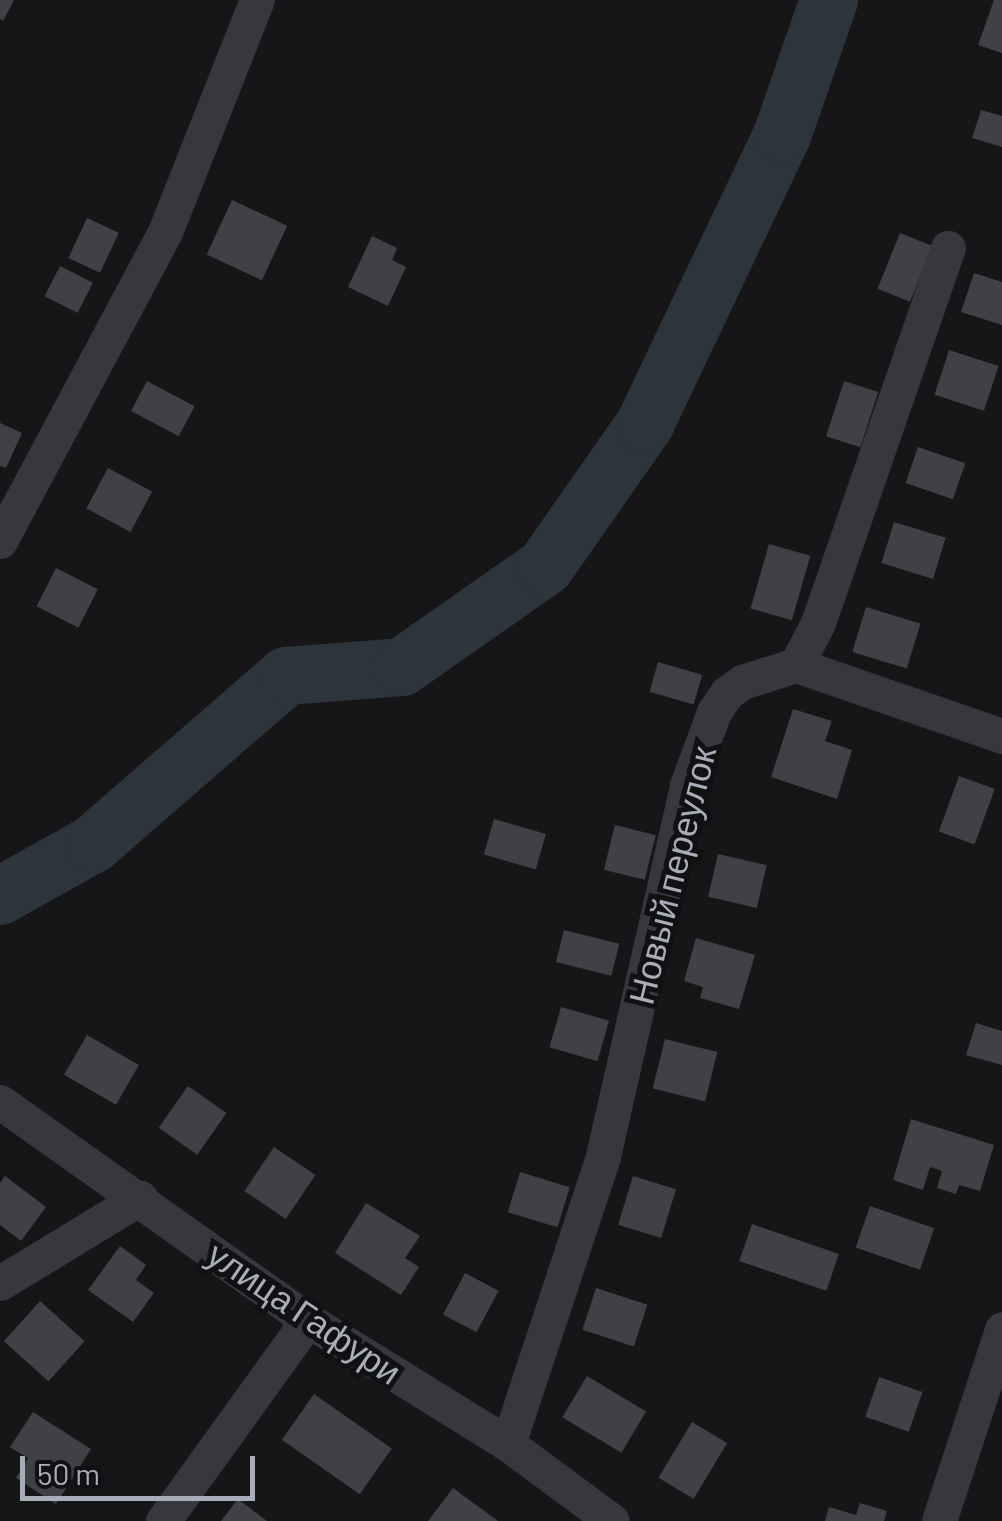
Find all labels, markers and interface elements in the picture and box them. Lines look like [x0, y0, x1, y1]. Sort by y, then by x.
street label: Новый переулок [619, 742, 723, 1008]
street label: улица Гафури [200, 1232, 410, 1392]
scale bar [25, 1436, 260, 1498]
text: 50 m [37, 1455, 100, 1491]

